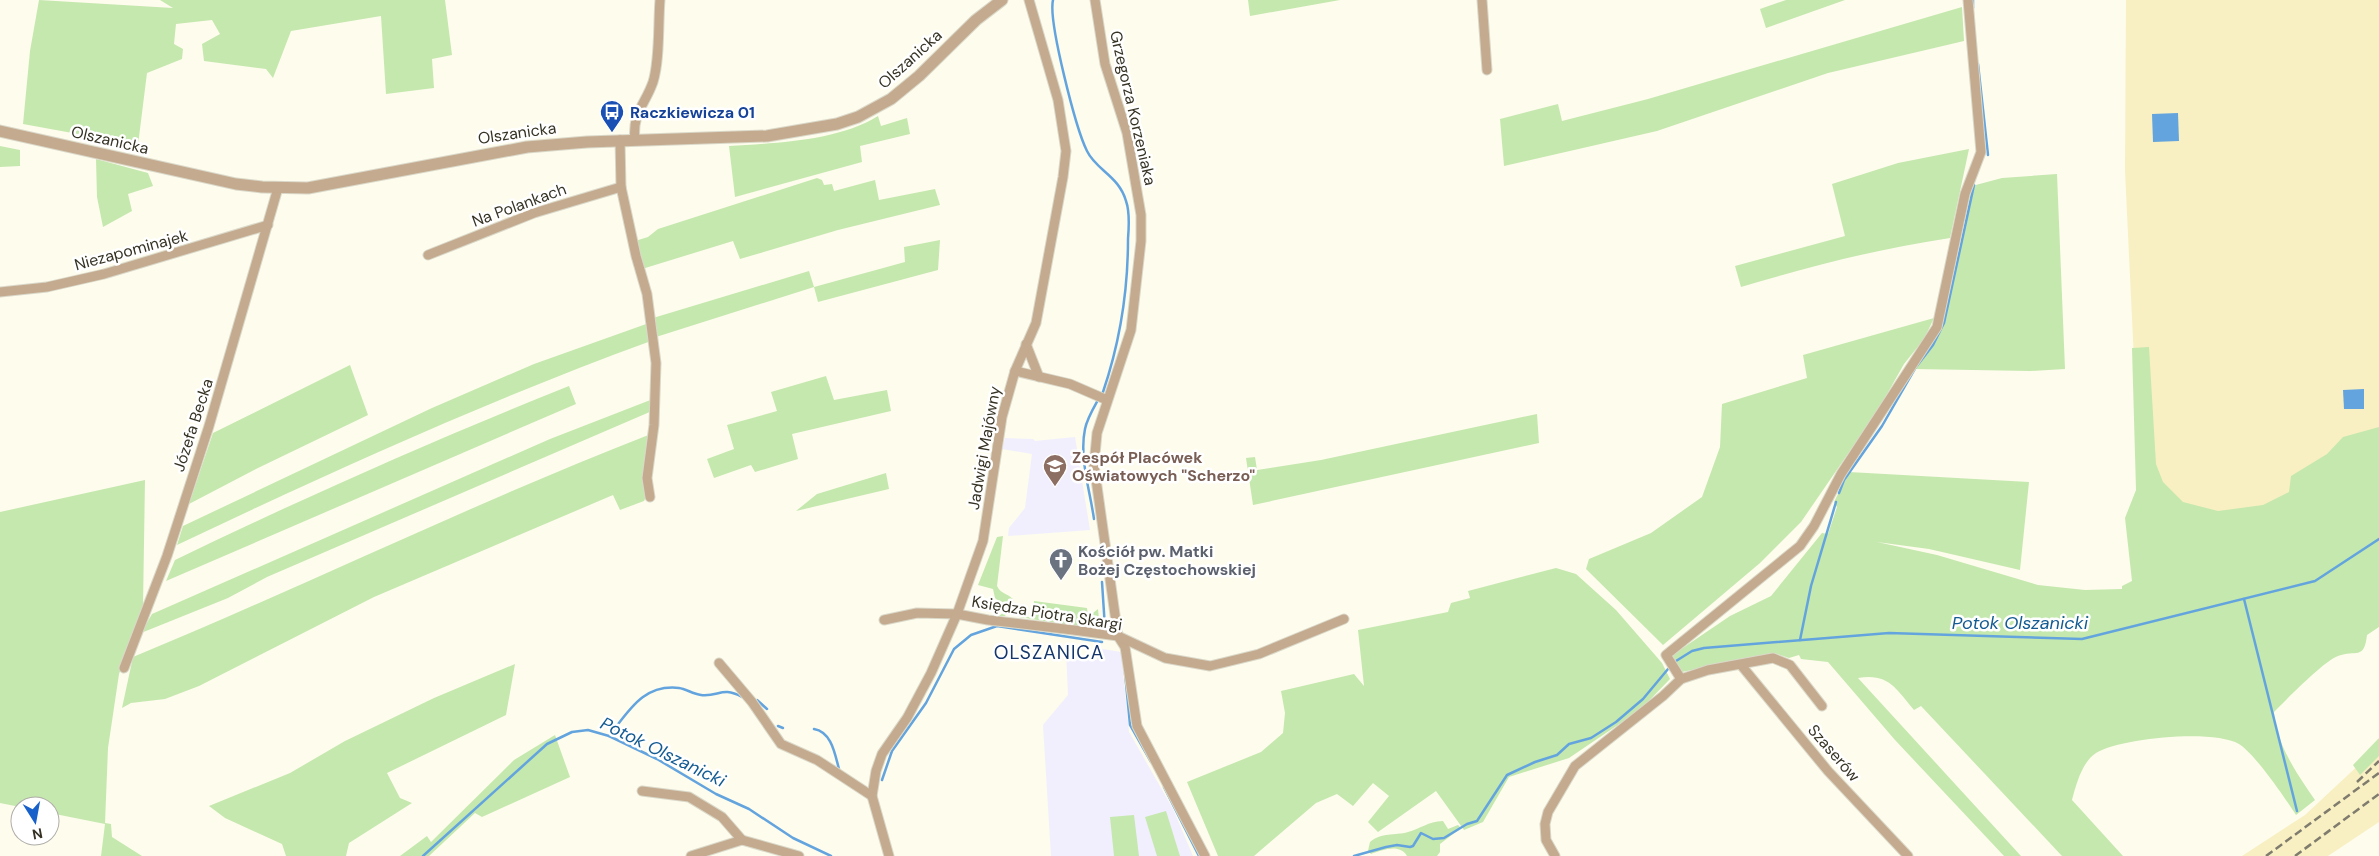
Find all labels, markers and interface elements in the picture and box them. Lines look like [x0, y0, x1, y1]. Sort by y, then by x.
street label: Olszanicka [874, 25, 946, 93]
street label: Grzegorza Korzeniaka [1105, 29, 1161, 187]
bus stop icon: Raczkiewicza 01 [599, 99, 625, 133]
place label: Raczkiewicza 01 [630, 102, 755, 123]
street label: Olszanicka [476, 117, 558, 149]
street label: Olszanicka [69, 121, 151, 159]
street label: Na Polankach [469, 178, 569, 232]
street label: Niezapominajek [72, 225, 190, 275]
street label: Józefa Becka [168, 376, 218, 474]
street label: Jadwigi Majówny [963, 384, 1005, 511]
place label: Zespół Placówek Oświatowych "Scherzo" [1072, 447, 1255, 486]
school or university icon: Zespół Placówek Oświatowych "Scherzo" [1042, 453, 1068, 487]
place label: Kościół pw. Matki Bożej Częstochowskiej [1078, 541, 1256, 580]
church icon: Kościół pw. Matki Bożej Częstochowskiej [1048, 547, 1074, 581]
street label: Księdza Piotra Skargi [970, 591, 1124, 635]
water label: Potok Olszanicki [1952, 611, 2089, 635]
district label: OLSZANICA [994, 640, 1104, 665]
water label: Potok Olszanicki [596, 711, 730, 793]
street label: Szaserów [1803, 720, 1865, 786]
north arrow [10, 796, 60, 846]
text: N [31, 824, 44, 844]

